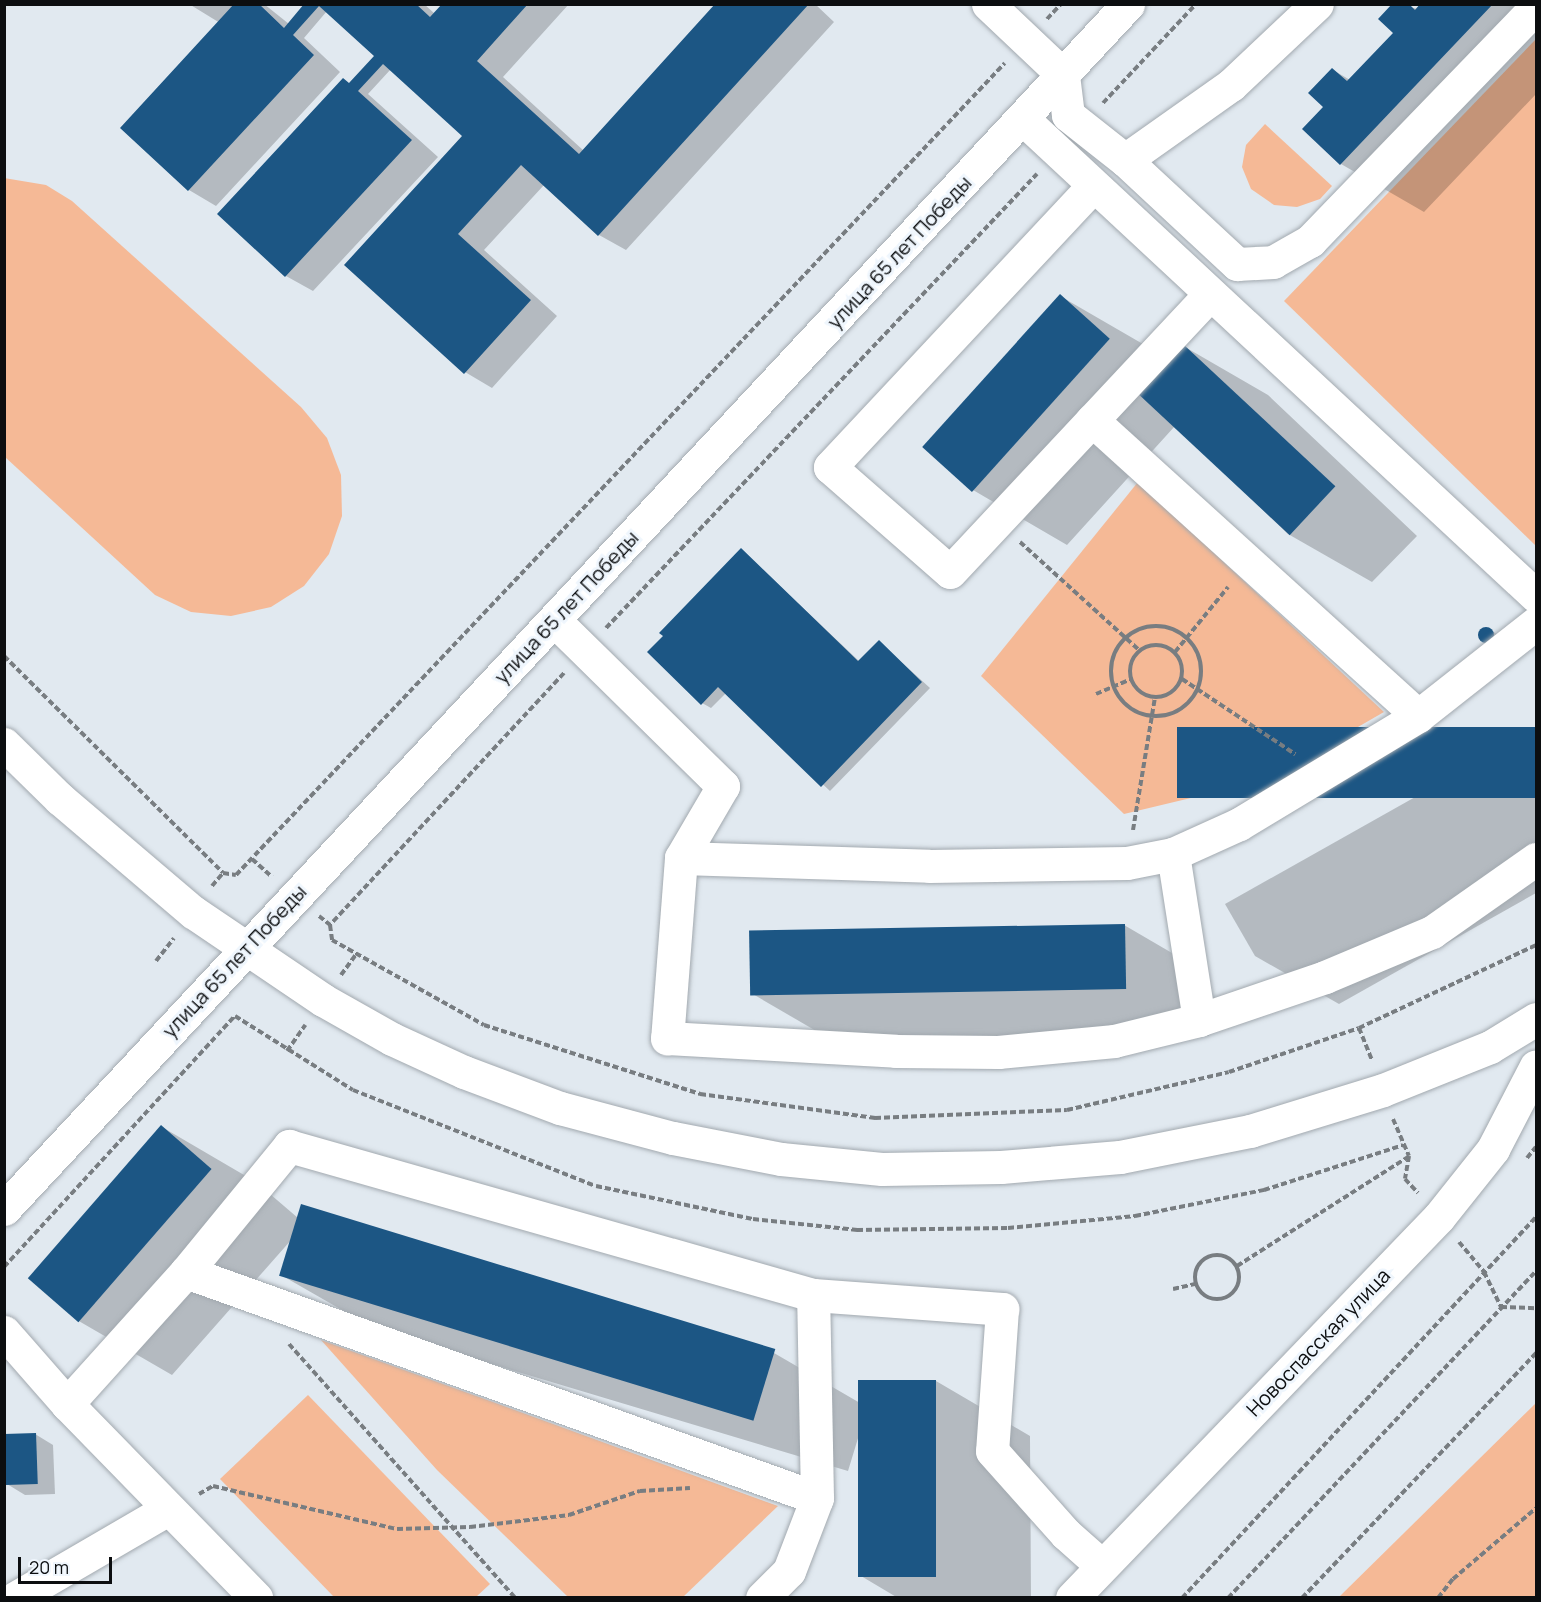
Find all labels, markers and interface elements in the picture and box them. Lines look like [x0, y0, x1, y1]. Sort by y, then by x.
street label: улица 65 лет Победы [822, 171, 976, 333]
street label: улица 65 лет Победы [489, 526, 643, 688]
street label: улица 65 лет Победы [157, 880, 311, 1042]
street label: Новоспасская улица [1241, 1263, 1395, 1421]
scale bar [21, 1545, 116, 1583]
text: 20 m [29, 1555, 69, 1579]

